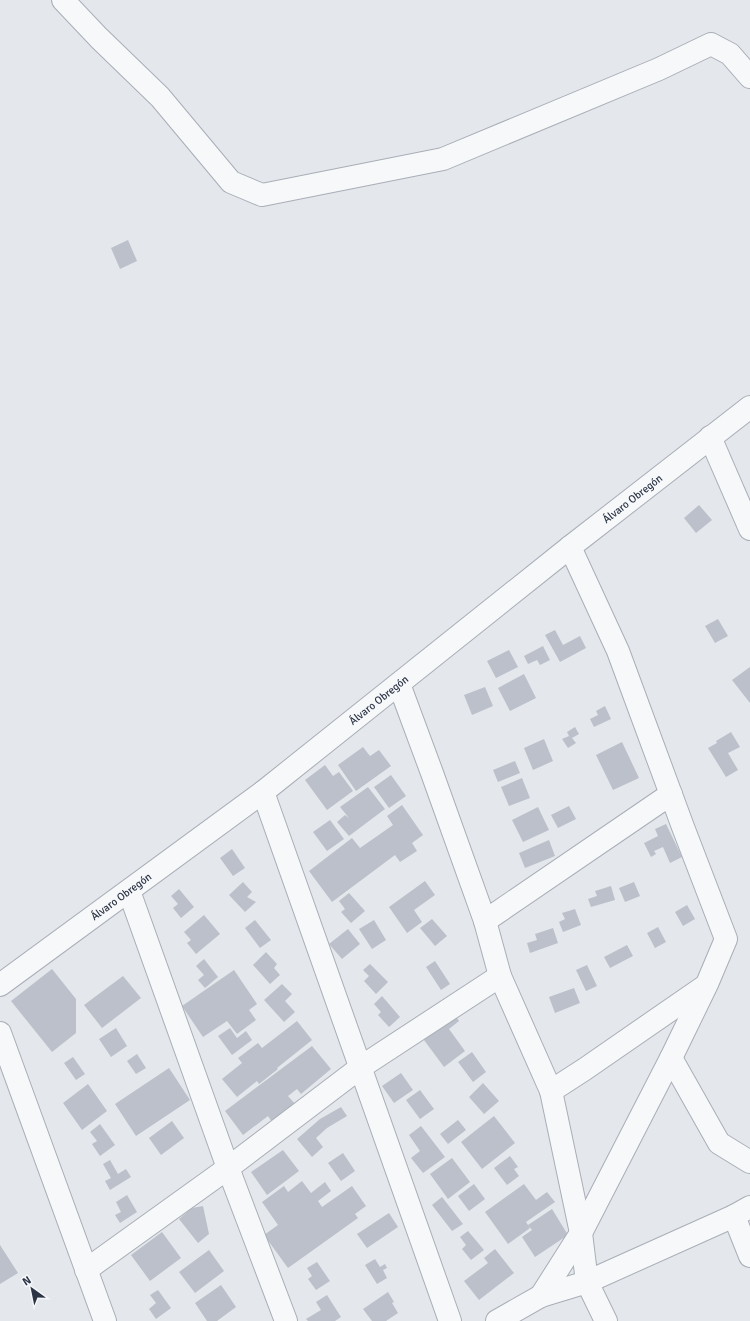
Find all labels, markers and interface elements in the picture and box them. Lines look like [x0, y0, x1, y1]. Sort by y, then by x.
street label: Álvaro Obregón [599, 471, 665, 526]
street label: Álvaro Obregón [346, 672, 411, 727]
street label: Álvaro Obregón [87, 870, 154, 923]
north arrow [12, 1269, 52, 1309]
text: N [20, 1273, 34, 1289]

